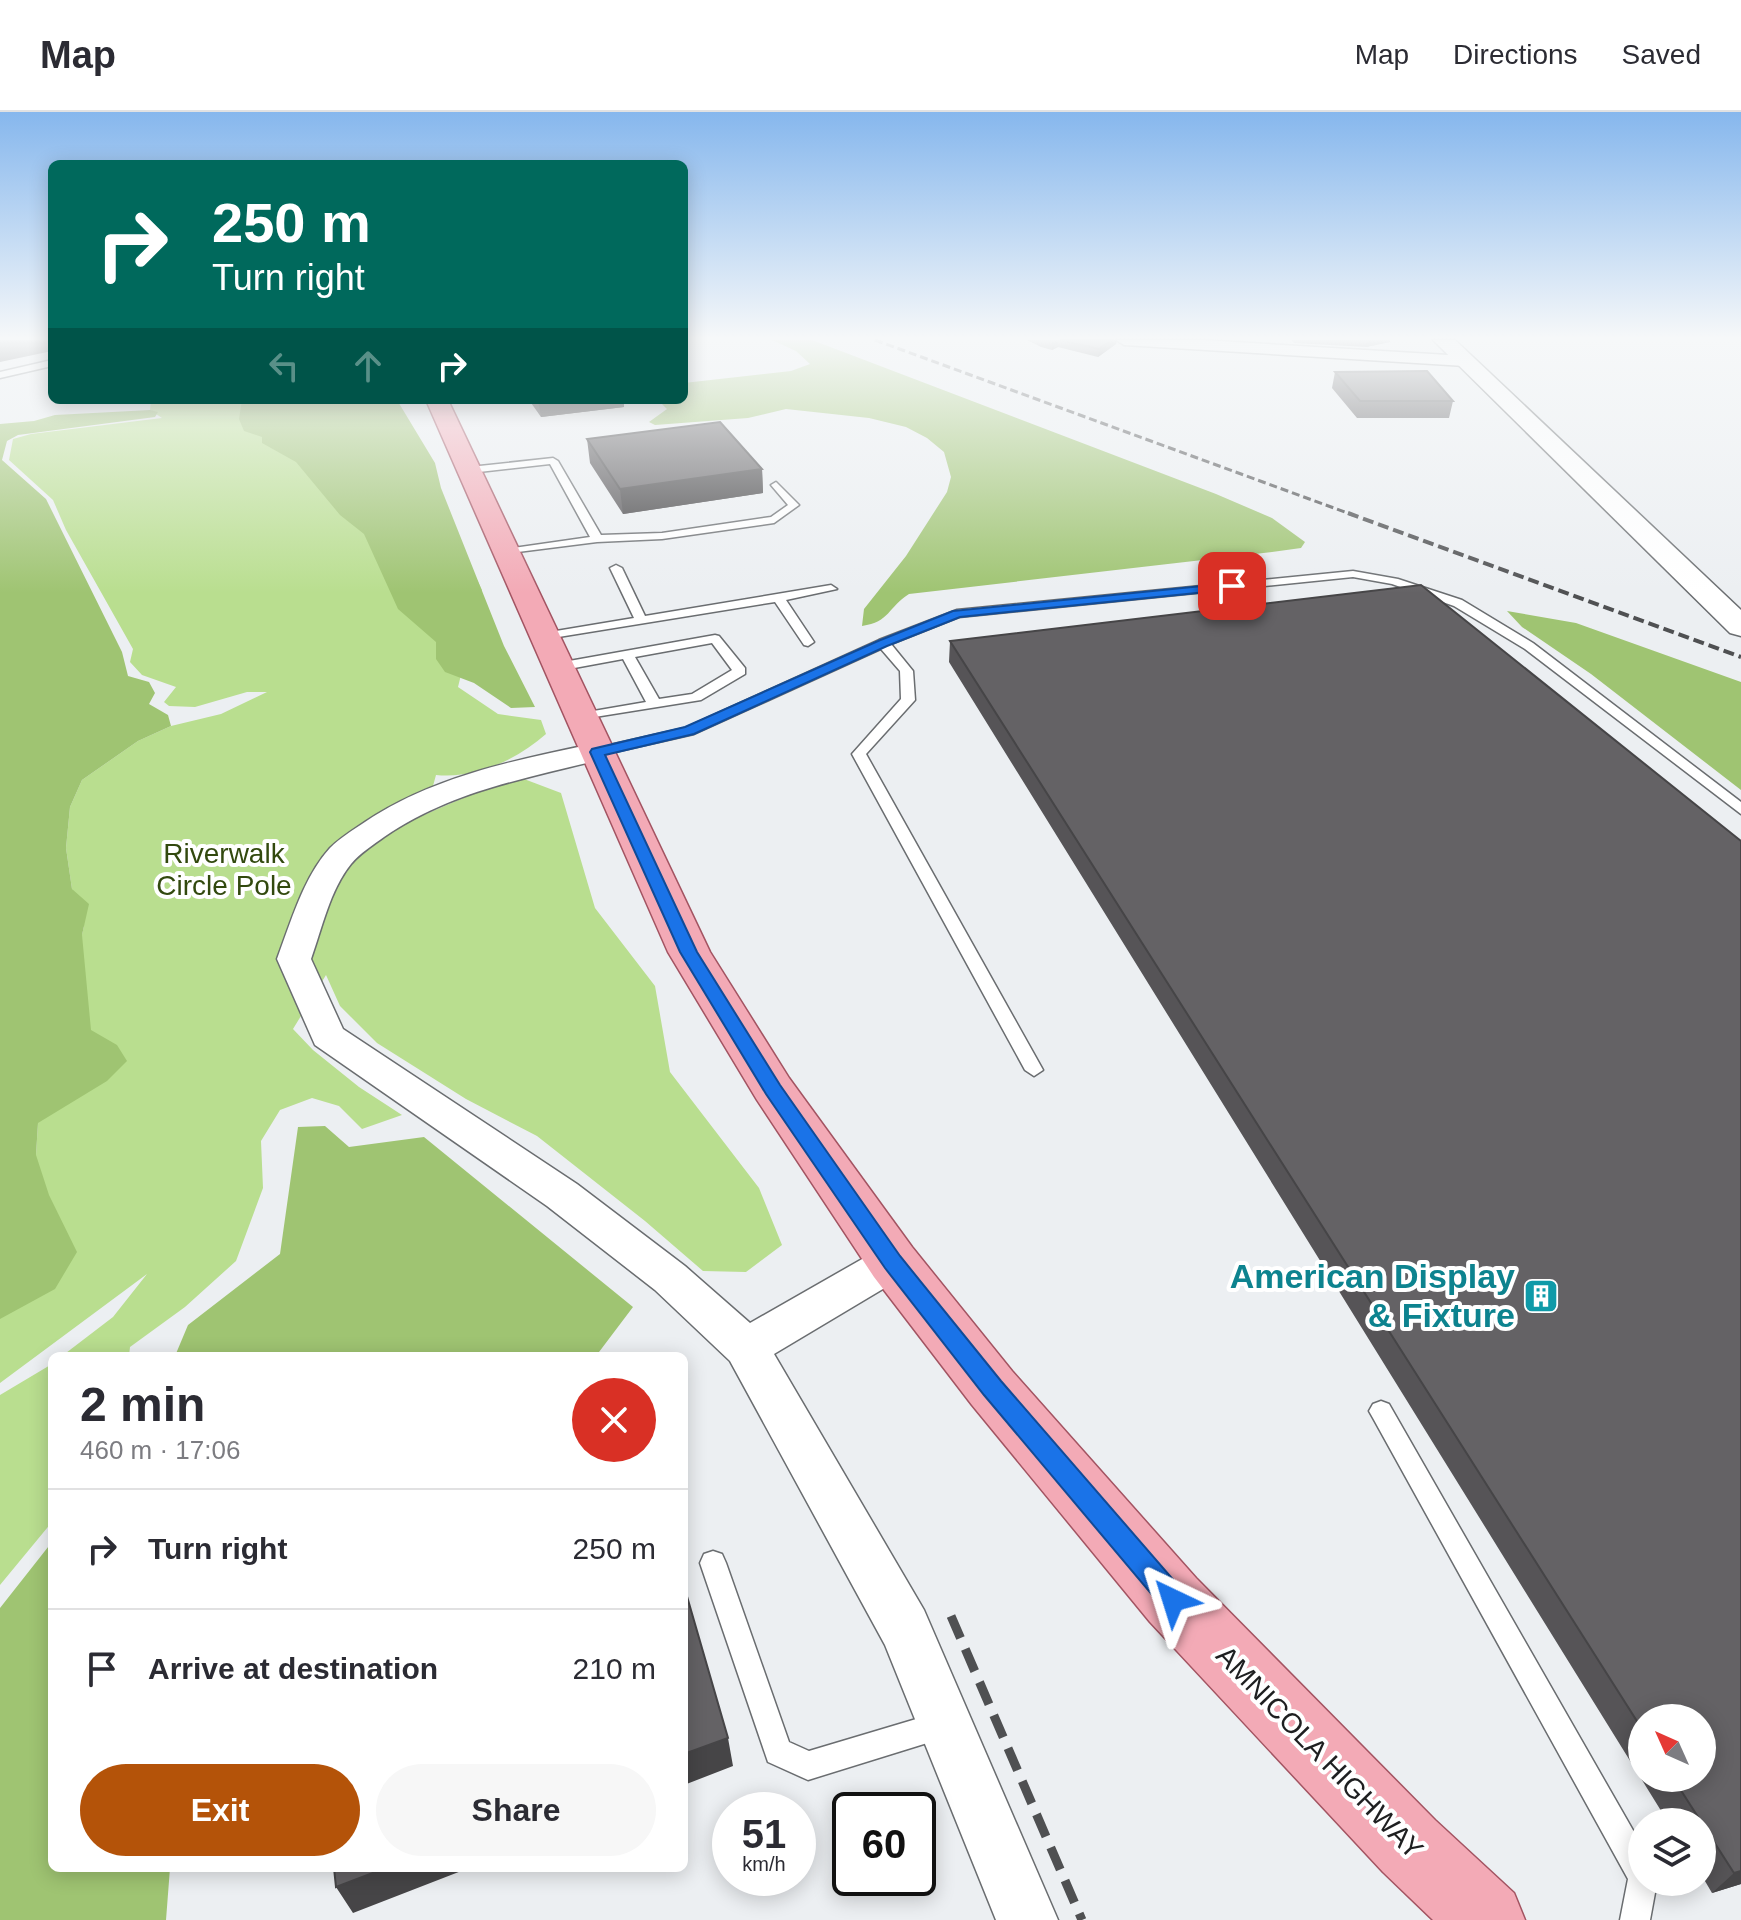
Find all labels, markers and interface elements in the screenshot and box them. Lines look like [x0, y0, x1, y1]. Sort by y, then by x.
text: Map [40, 34, 116, 76]
text: Map [1355, 39, 1409, 70]
text: Directions [1453, 39, 1578, 70]
text: Saved [1622, 39, 1701, 70]
text: 250 m [212, 191, 371, 254]
icon: right [80, 192, 184, 296]
text: Turn right [212, 257, 365, 298]
icon: left [262, 344, 306, 388]
icon: ahead [346, 344, 390, 388]
icon: right [430, 344, 474, 388]
pin [1198, 552, 1266, 620]
icon: arrive [1210, 564, 1254, 608]
park label: Riverwalk Circle Pole [156, 838, 292, 901]
place label: American Display & Fixture [1230, 1257, 1515, 1334]
building icon: American Display & Fixture [1522, 1277, 1560, 1315]
text: 2 min [80, 1378, 205, 1431]
button: close [572, 1378, 656, 1462]
text: 460 m · 17:06 [80, 1435, 240, 1465]
icon: right [80, 1527, 124, 1571]
text: Turn right [148, 1532, 287, 1565]
text: 250 m [573, 1532, 656, 1565]
position arrow [1131, 1558, 1215, 1642]
street label: AMNICOLA HIGHWAY [1210, 1640, 1429, 1865]
icon: arrive [80, 1647, 124, 1691]
text: Arrive at destination [148, 1652, 438, 1685]
text: 210 m [573, 1652, 656, 1685]
north arrow [1628, 1704, 1716, 1792]
map controls [1628, 1704, 1716, 1896]
button: Exit [80, 1764, 360, 1856]
button: Share [376, 1764, 656, 1856]
speed limit sign: 60 [832, 1792, 936, 1896]
button: layers [1628, 1808, 1716, 1896]
text: 51 [742, 1812, 786, 1856]
text: km/h [742, 1853, 786, 1875]

